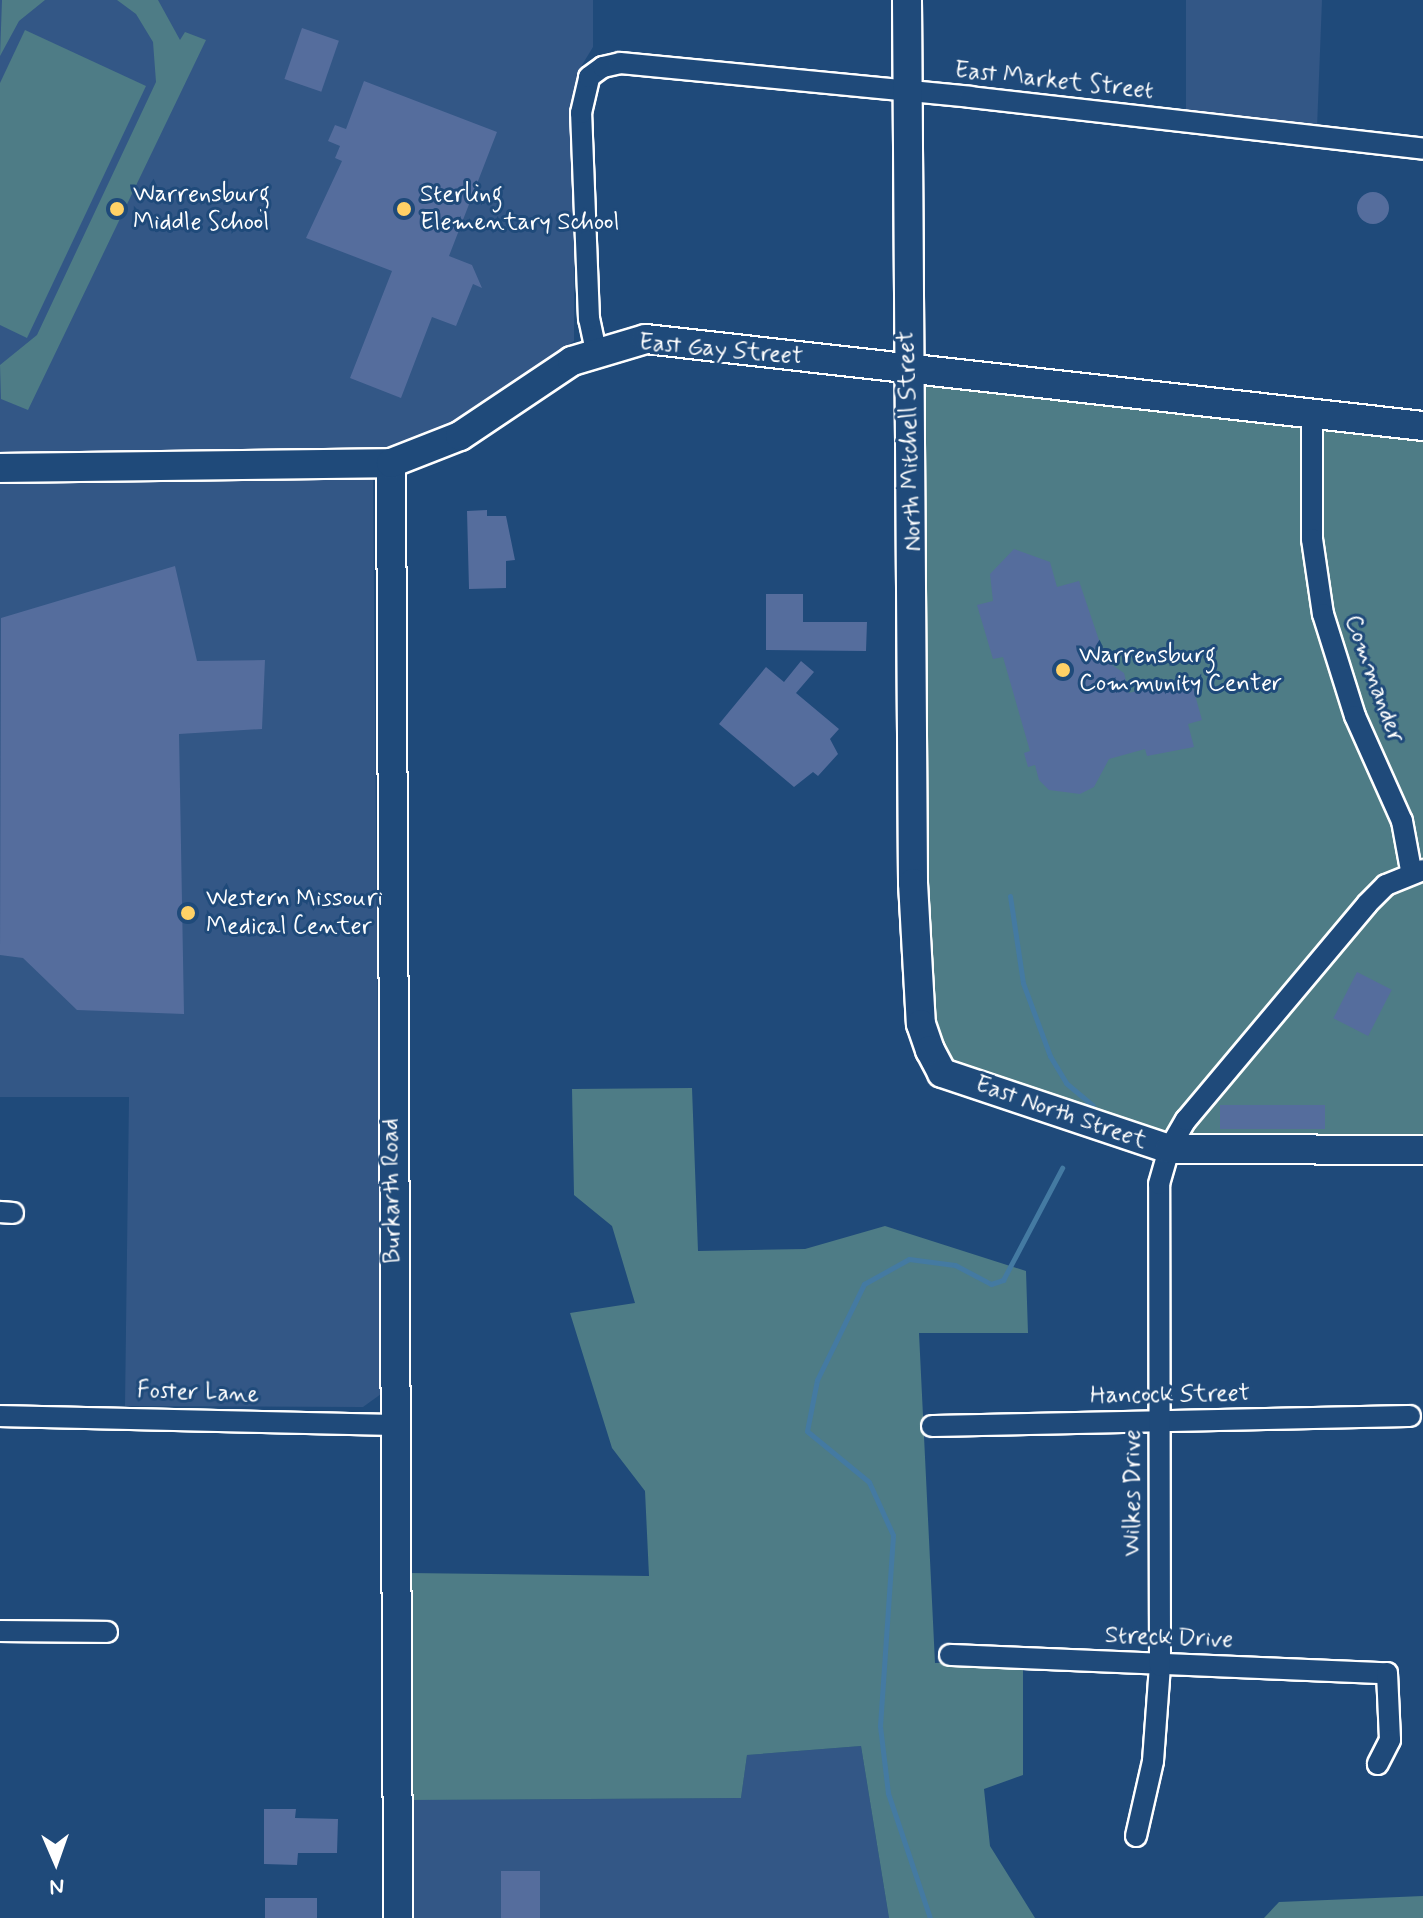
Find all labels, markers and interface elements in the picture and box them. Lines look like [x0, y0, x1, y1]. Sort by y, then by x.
street label: East Market Street [951, 56, 1157, 106]
place label: Warrensburg Middle School [133, 181, 270, 237]
place label: Sterling Elementary School [420, 181, 619, 237]
marker: Warrensburg Middle School [108, 200, 126, 218]
marker: Sterling Elementary School [395, 200, 413, 218]
street label: East Gay Street [638, 329, 804, 371]
street label: North Mitchell Street [892, 331, 928, 551]
street label: Commander [1338, 611, 1410, 747]
place label: Warrensburg Community Center [1079, 642, 1282, 698]
marker: Warrensburg Community Center [1054, 661, 1072, 679]
place label: Western Missouri Medical Center [206, 885, 382, 941]
marker: Western Missouri Medical Center [177, 902, 199, 924]
street label: East North Street [971, 1070, 1151, 1156]
street label: Burkarth Road [376, 1118, 408, 1264]
street label: Foster Lane [138, 1377, 258, 1409]
street label: Hancock Street [1090, 1379, 1250, 1411]
street label: Wilkes Drive [1119, 1430, 1147, 1556]
street label: Streck Drive [1105, 1621, 1233, 1655]
north arrow [16, 1822, 96, 1902]
text: N [49, 1872, 65, 1900]

